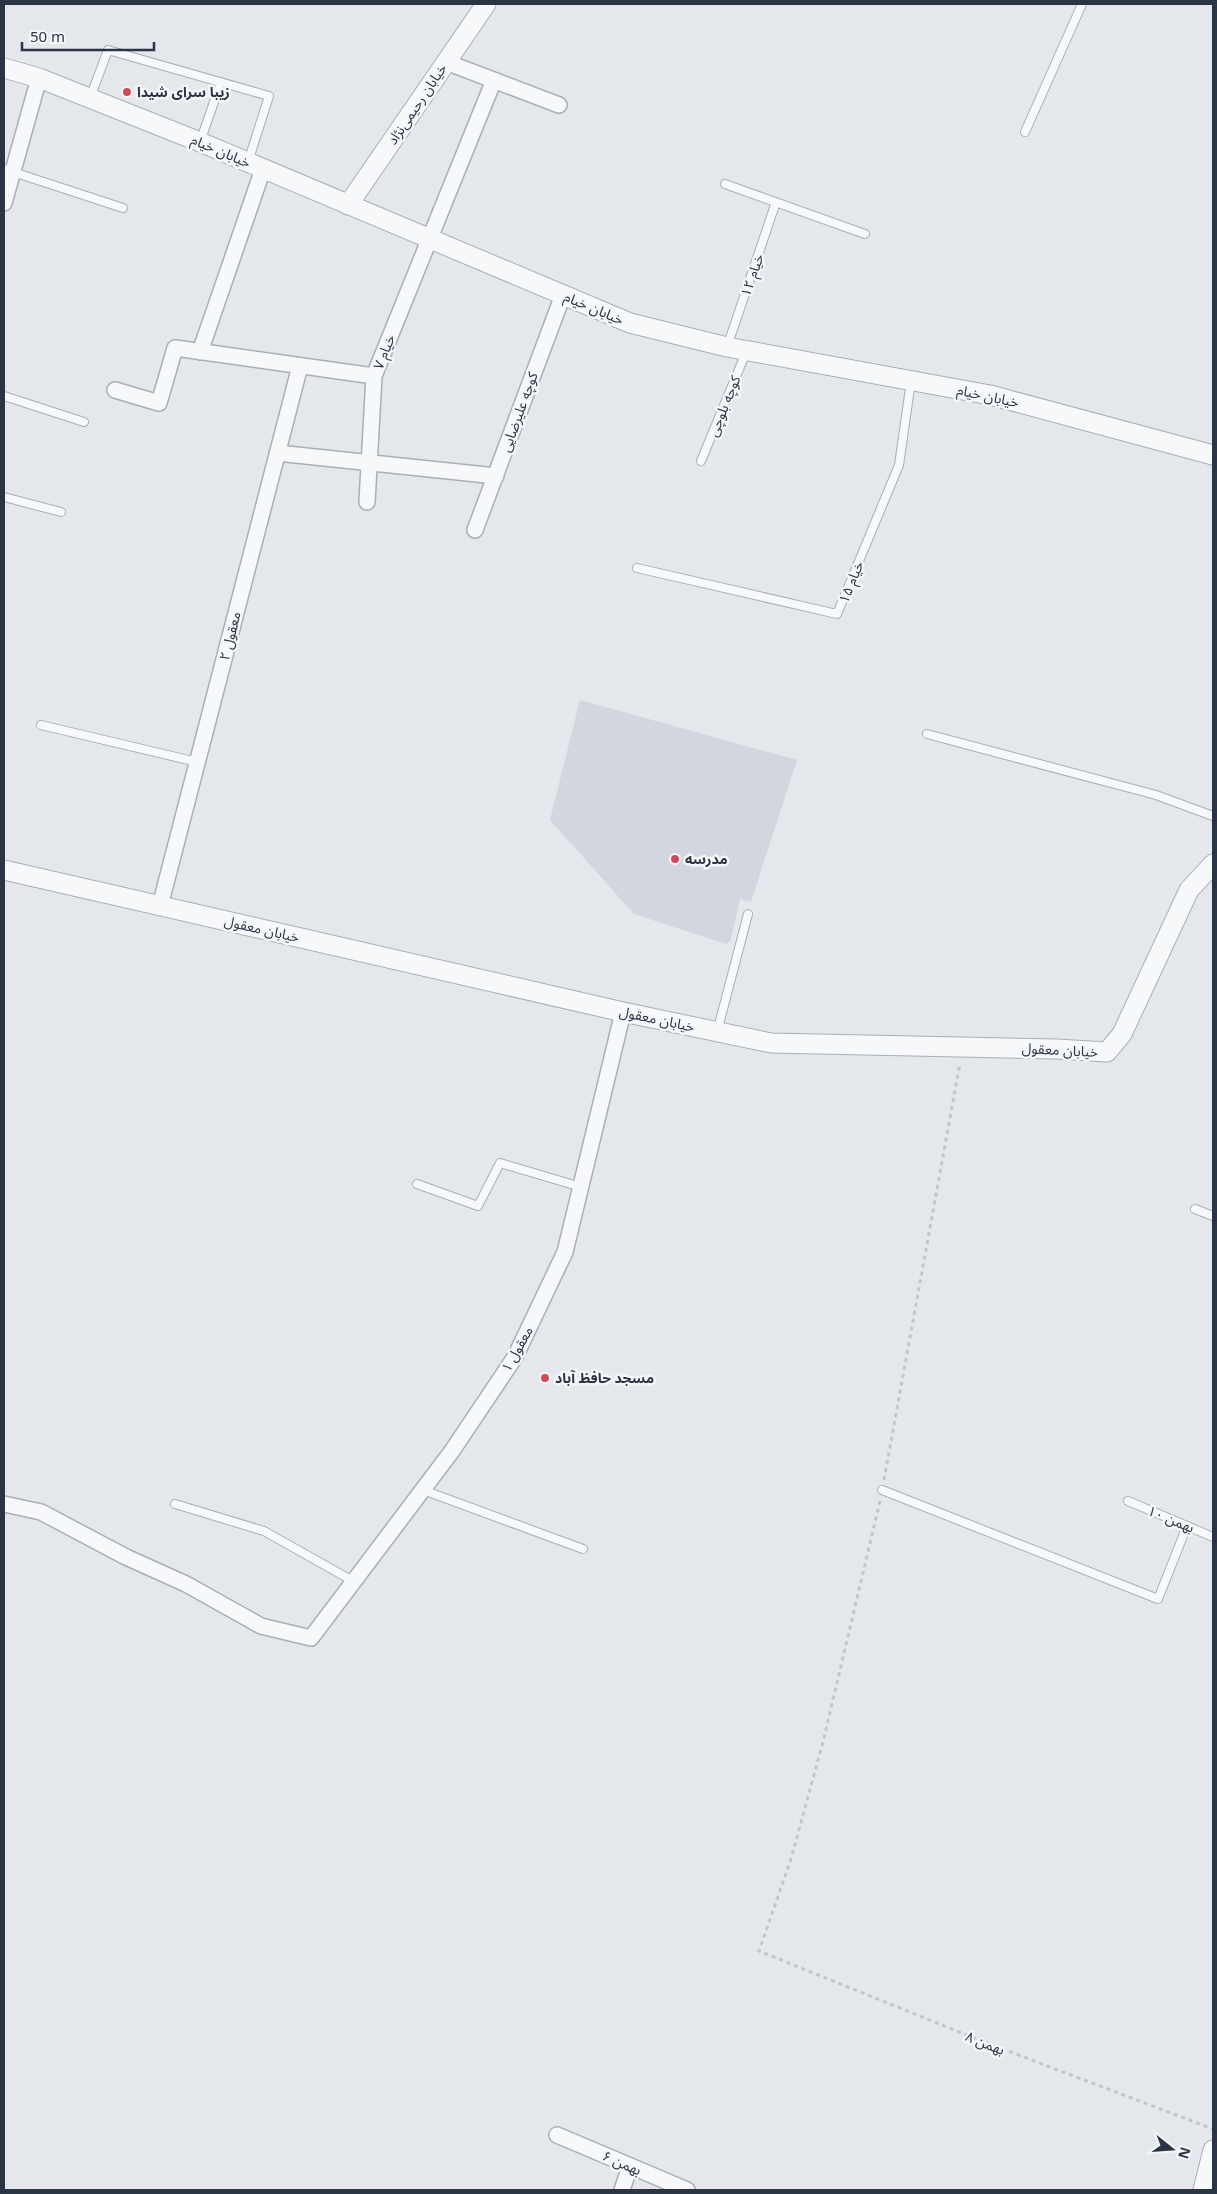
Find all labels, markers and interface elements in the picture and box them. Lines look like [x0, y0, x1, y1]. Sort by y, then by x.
scale bar [22, 20, 155, 52]
text: 50 m [30, 26, 65, 46]
street label: خیابان رحیمی‌نژاد [382, 59, 451, 148]
place label: زیبا سرای شیدا [137, 82, 230, 101]
marker: زیبا سرای شیدا [121, 86, 133, 98]
street label: خیابان خیام [188, 129, 254, 173]
street label: خیام ۱۲ [735, 251, 770, 299]
street label: خیابان خیام [561, 286, 627, 330]
street label: خیام ۷ [368, 332, 401, 373]
street label: کوچه علیرضایی [495, 369, 543, 455]
street label: کوچه بلوچی [703, 372, 745, 440]
street label: خیابان خیام [955, 380, 1021, 413]
street label: خیام ۱۵ [833, 558, 869, 607]
street label: معقول ۲ [214, 610, 245, 662]
place label: مدرسه [685, 849, 728, 868]
marker: مدرسه [669, 853, 681, 865]
street label: خیابان معقول [223, 911, 302, 946]
street label: خیابان معقول [618, 1001, 697, 1036]
street label: خیابان معقول [1021, 1038, 1099, 1061]
street label: معقول ۱ [496, 1322, 537, 1375]
place label: مسجد حافظ آباد [555, 1368, 654, 1387]
marker: مسجد حافظ آباد [539, 1372, 551, 1384]
street label: بهمن ۱۰ [1145, 1501, 1198, 1537]
street label: بهمن ۸ [963, 2026, 1008, 2059]
north arrow [1147, 2124, 1197, 2174]
text: N [1174, 2145, 1196, 2161]
street label: بهمن ۶ [600, 2146, 645, 2179]

